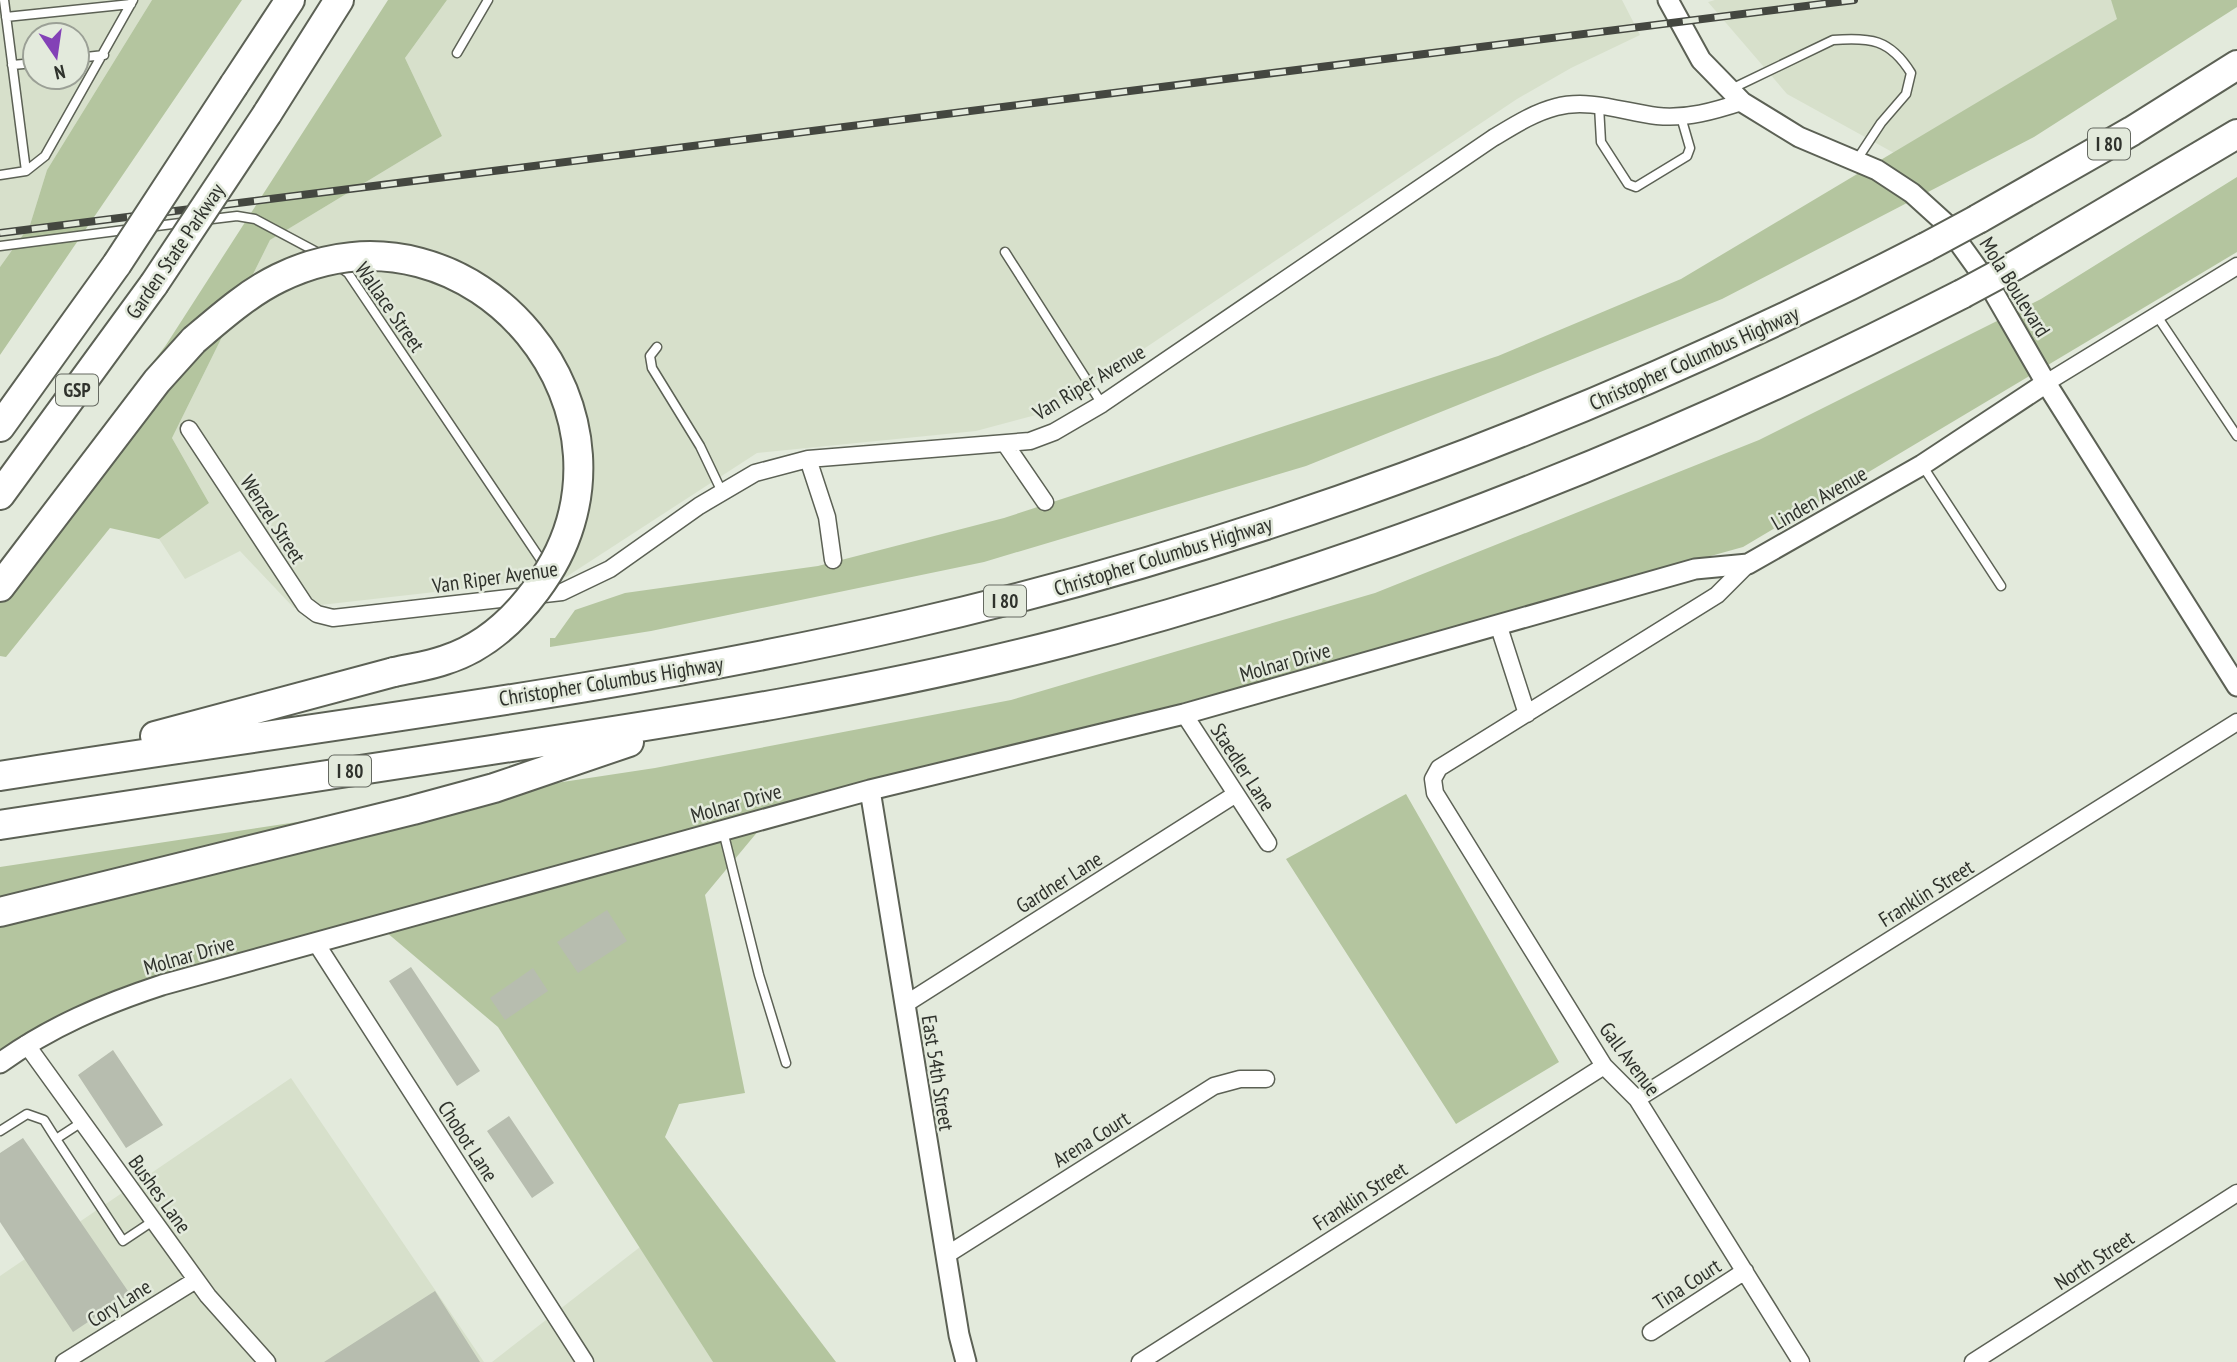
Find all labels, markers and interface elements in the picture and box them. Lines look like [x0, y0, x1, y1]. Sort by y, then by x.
north arrow [21, 21, 91, 91]
text: N [52, 60, 68, 85]
road number: I 80 [2088, 128, 2130, 160]
street label: Garden State Parkway [120, 178, 230, 324]
street label: Mola Boulevard [1974, 232, 2056, 342]
street label: Wallace Street [349, 257, 431, 357]
street label: Christopher Columbus Highway [1585, 300, 1803, 416]
street label: Van Riper Avenue [1027, 338, 1150, 427]
road number: GSP [56, 374, 98, 406]
street label: Linden Avenue [1766, 460, 1872, 536]
street label: Wenzel Street [234, 470, 312, 568]
street label: Christopher Columbus Highway [1051, 510, 1275, 602]
street label: Van Riper Avenue [430, 555, 559, 599]
road number: I 80 [984, 586, 1026, 616]
street label: Molnar Drive [1236, 636, 1334, 688]
street label: Christopher Columbus Highway [497, 650, 725, 712]
street label: Staedler Lane [1205, 718, 1281, 816]
road number: I 80 [329, 756, 371, 786]
street label: Molnar Drive [687, 777, 785, 829]
street label: Gardner Lane [1011, 845, 1107, 919]
street label: Franklin Street [1874, 853, 1979, 933]
street label: Molnar Drive [140, 929, 238, 981]
street label: East 54th Street [916, 1013, 960, 1133]
street label: Gall Avenue [1593, 1017, 1667, 1101]
street label: Chobot Lane [432, 1095, 504, 1187]
street label: Arena Court [1048, 1105, 1135, 1173]
street label: Bushes Lane [123, 1150, 197, 1238]
street label: Franklin Street [1308, 1155, 1412, 1236]
street label: North Street [2049, 1224, 2139, 1296]
street label: Tina Court [1648, 1252, 1726, 1316]
street label: Cory Lane [82, 1273, 156, 1333]

